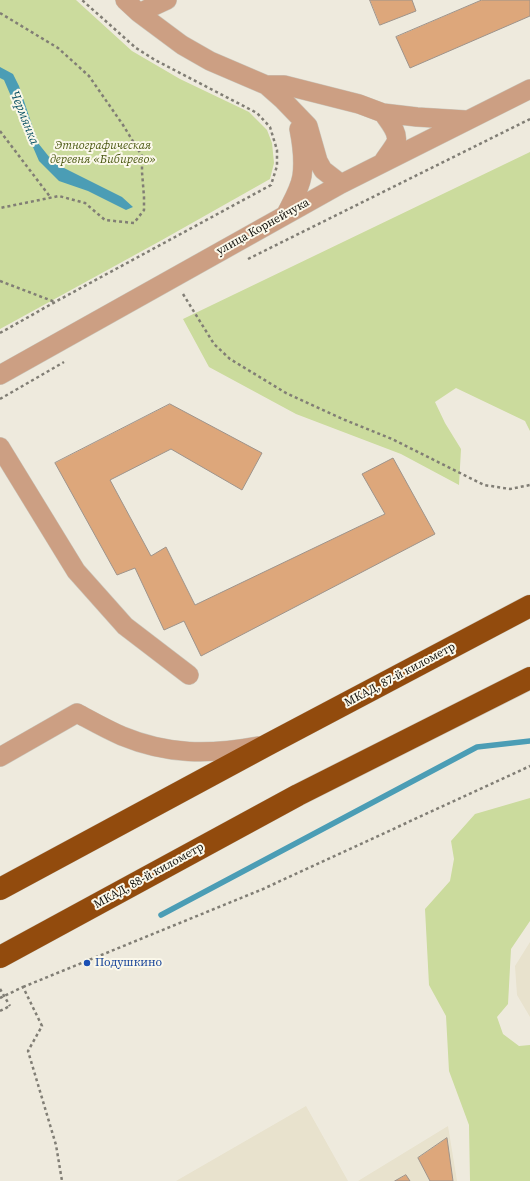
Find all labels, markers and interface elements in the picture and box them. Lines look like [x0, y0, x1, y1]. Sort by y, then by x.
water label: Чермянка [6, 89, 42, 147]
park label: Этнографическая деревня «Бибирево» [50, 139, 156, 167]
street label: улица Корнейчука [214, 196, 312, 258]
street label: МКАД, 87-й километр [342, 640, 458, 710]
street label: МКАД, 88-й километр [92, 840, 206, 912]
place label: Подушкино [95, 956, 162, 970]
marker: Подушкино [82, 958, 92, 968]

